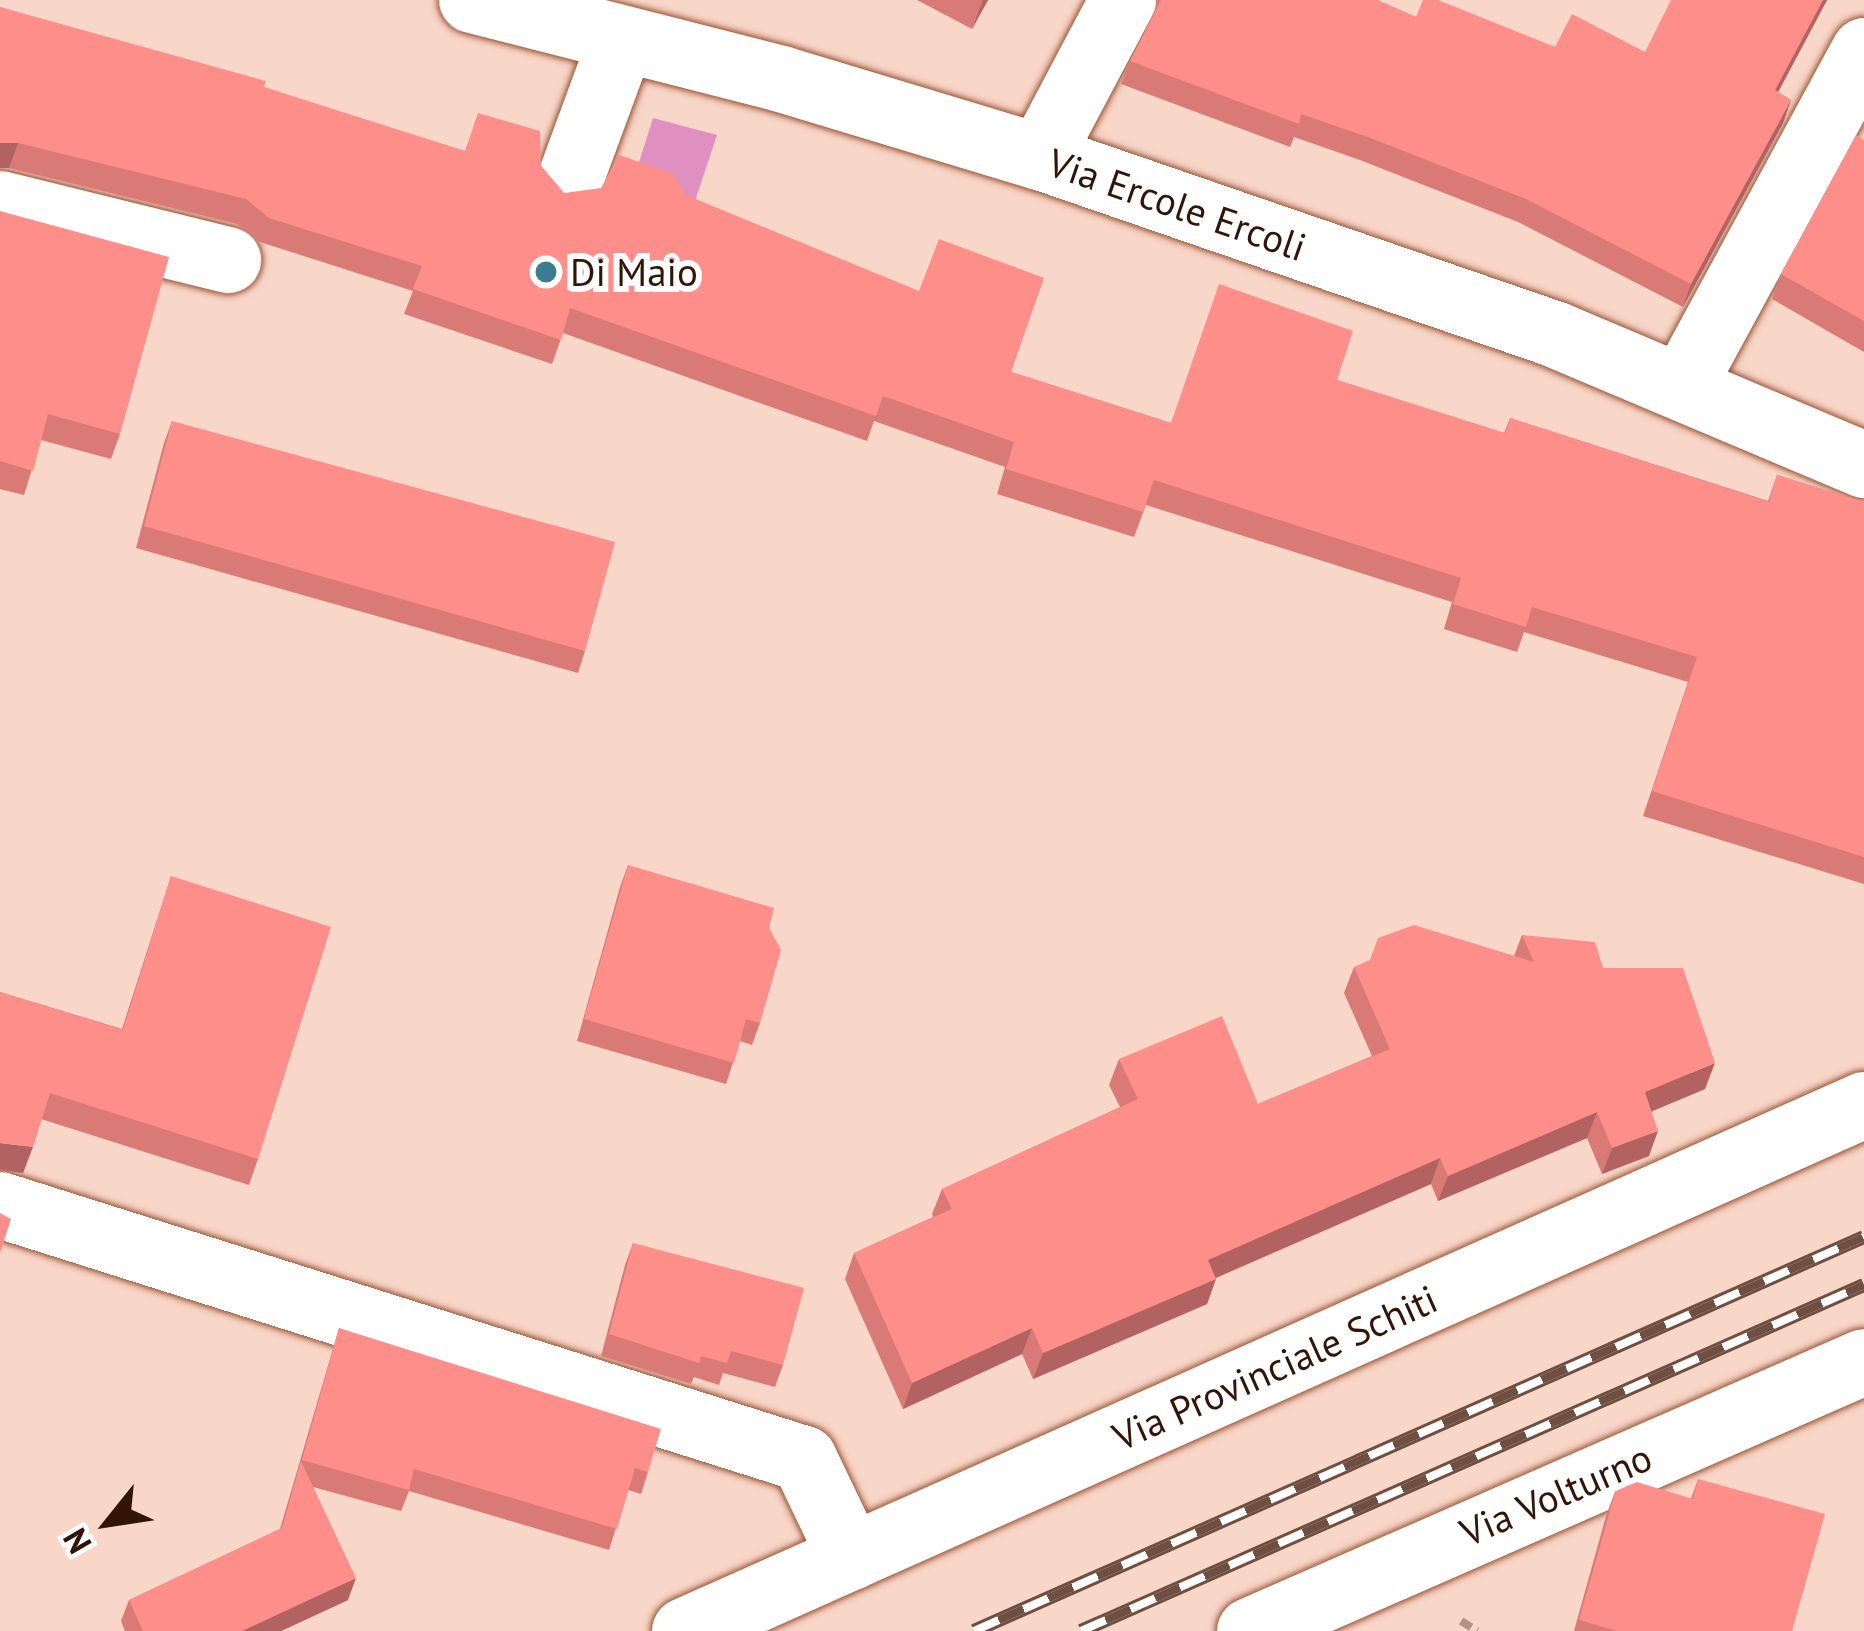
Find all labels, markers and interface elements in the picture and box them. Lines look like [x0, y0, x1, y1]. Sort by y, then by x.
street label: Via Ercole Ercoli [1042, 139, 1312, 271]
place label: Di Maio [570, 249, 698, 295]
marker: Di Maio [533, 259, 559, 285]
street label: Via Provinciale Schiti [1106, 1275, 1444, 1461]
street label: Via Volturno [1453, 1434, 1659, 1556]
north arrow [48, 1463, 168, 1583]
text: N [52, 1521, 100, 1561]

